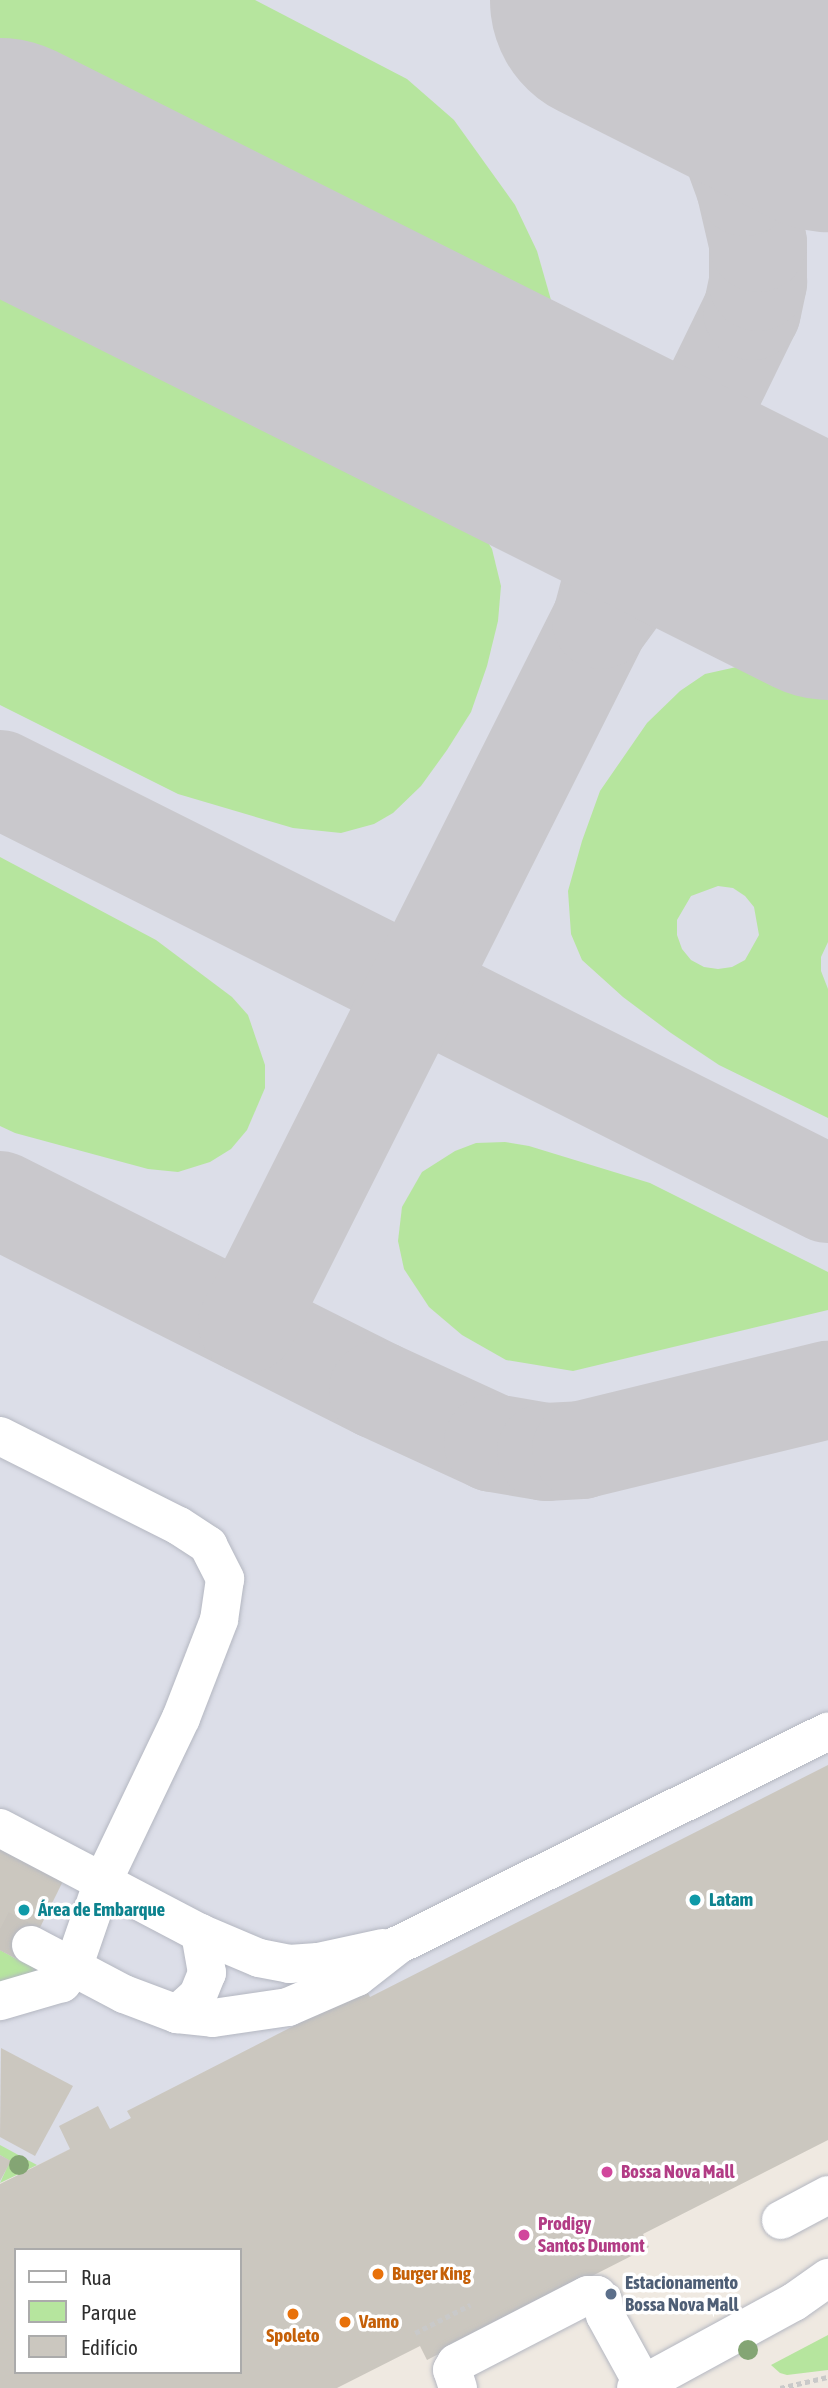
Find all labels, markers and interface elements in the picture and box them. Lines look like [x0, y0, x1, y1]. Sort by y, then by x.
place label: Latam [709, 1889, 753, 1911]
marker: Latam [687, 1892, 703, 1908]
place label: Área de Embarque [38, 1899, 165, 1921]
marker: Área de Embarque [16, 1902, 32, 1918]
place label: Bossa Nova Mall [621, 2161, 734, 2183]
marker: Bossa Nova Mall [599, 2164, 615, 2180]
place label: Prodigy Santos Dumont [538, 2213, 645, 2257]
marker: Prodigy Santos Dumont [516, 2227, 532, 2243]
legend [14, 2248, 242, 2374]
place label: Burger King [392, 2263, 471, 2285]
text: Rua [81, 2265, 111, 2289]
marker: Burger King [370, 2266, 386, 2282]
place label: Estacionamento Bossa Nova Mall [625, 2272, 738, 2316]
marker: Estacionamento Bossa Nova Mall [603, 2286, 619, 2302]
text: Parque [81, 2300, 136, 2324]
marker: Spoleto [285, 2306, 301, 2322]
place label: Vamo [359, 2311, 399, 2333]
marker: Vamo [337, 2314, 353, 2330]
place label: Spoleto [266, 2325, 320, 2347]
text: Edifício [81, 2335, 138, 2359]

